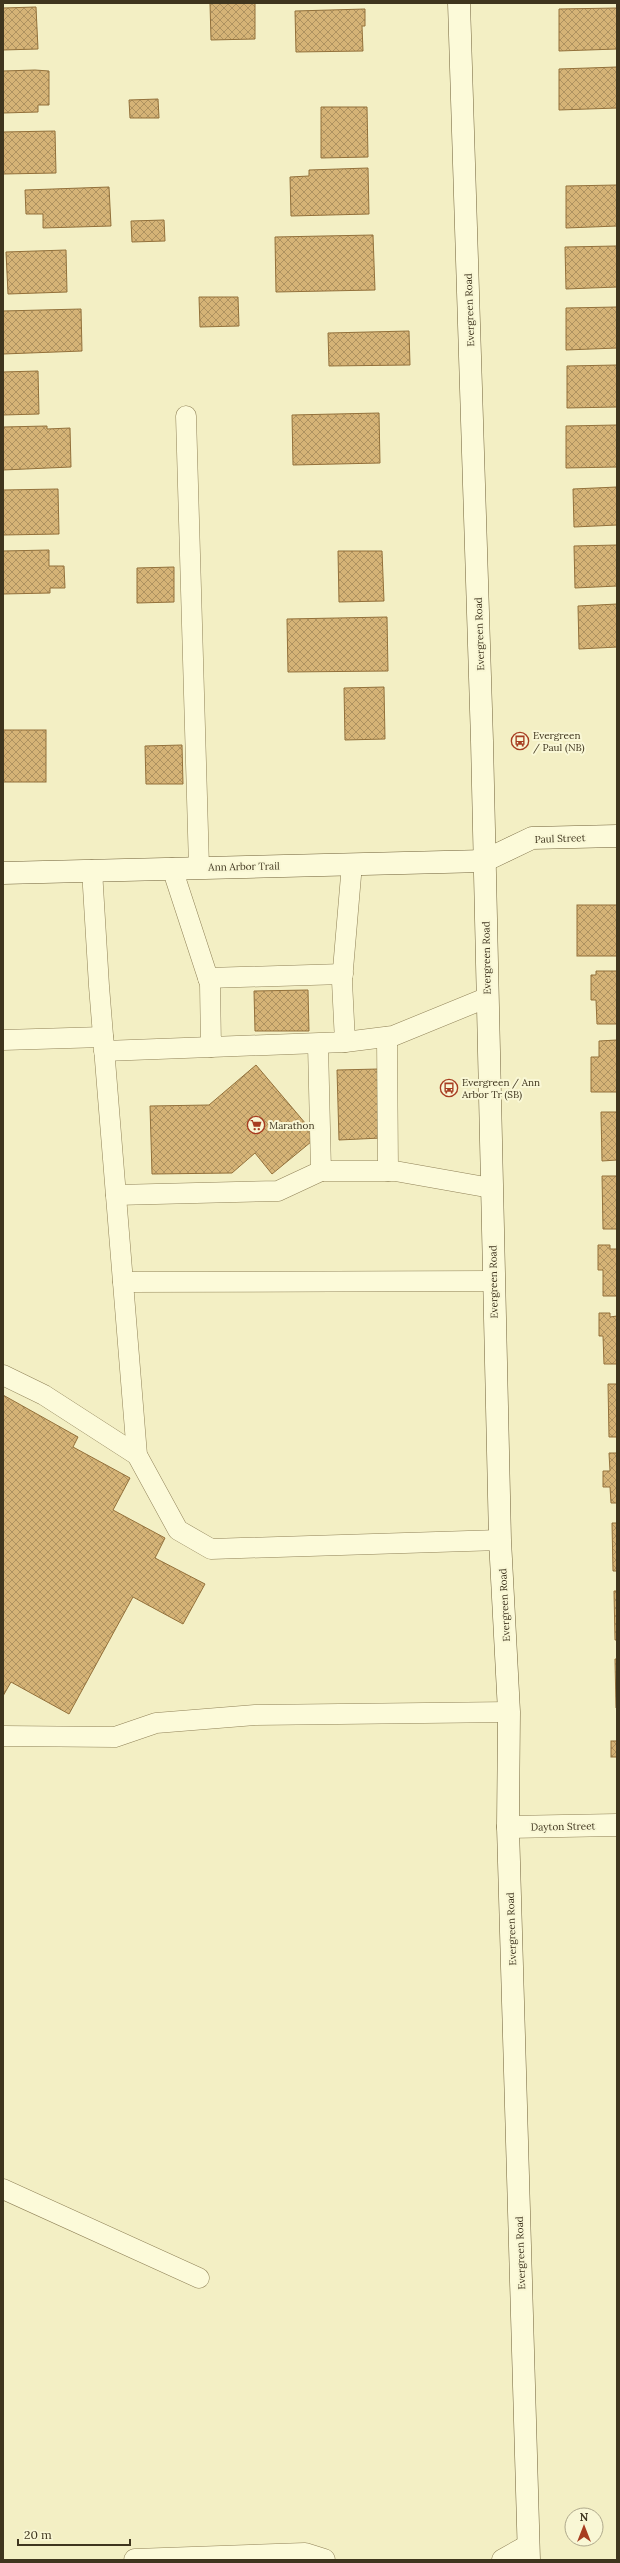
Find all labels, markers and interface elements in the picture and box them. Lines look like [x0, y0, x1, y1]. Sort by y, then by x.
street label: Evergreen Road [462, 273, 477, 347]
street label: Evergreen Road [472, 597, 487, 671]
place label: Evergreen / Paul (NB) [533, 729, 585, 754]
bus stop icon: Evergreen / Paul (NB) [510, 731, 530, 751]
street label: Paul Street [534, 831, 586, 846]
street label: Ann Arbor Trail [207, 859, 280, 874]
street label: Evergreen Road [479, 921, 494, 995]
place label: Evergreen / Ann Arbor Tr (SB) [461, 1076, 540, 1101]
bus stop icon: Evergreen / Ann Arbor Tr (SB) [439, 1078, 459, 1098]
supermarket icon: Marathon [246, 1115, 266, 1135]
place label: Marathon [269, 1119, 314, 1132]
street label: Evergreen Road [486, 1245, 501, 1319]
street label: Evergreen Road [496, 1568, 513, 1642]
street label: Dayton Street [531, 1819, 596, 1834]
street label: Evergreen Road [504, 1892, 519, 1966]
street label: Evergreen Road [513, 2216, 528, 2290]
north arrow [564, 2507, 604, 2547]
text: N [580, 2510, 589, 2524]
scale bar [18, 2521, 130, 2547]
text: 20 m [24, 2527, 52, 2542]

